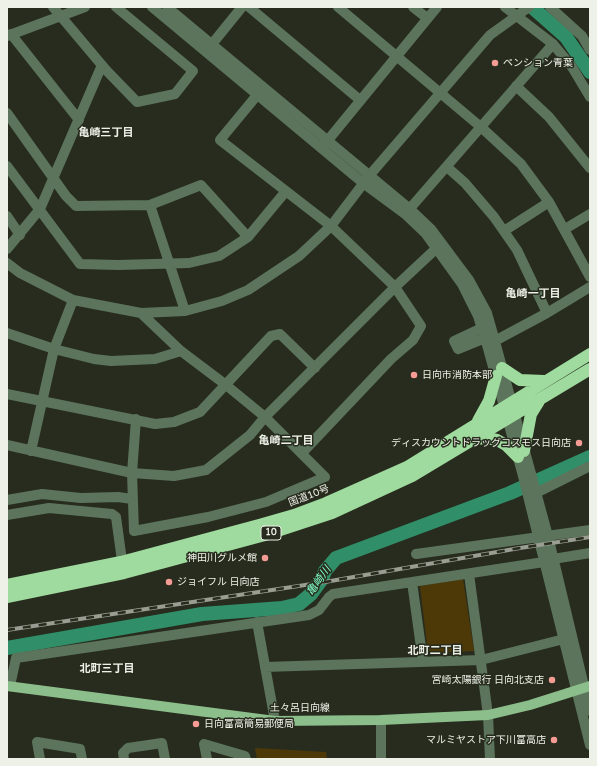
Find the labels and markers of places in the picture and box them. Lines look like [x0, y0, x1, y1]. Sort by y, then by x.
place label: ペンション青葉 [503, 57, 573, 69]
marker: ペンション青葉 [490, 58, 500, 68]
place label: 日向市消防本部 [422, 369, 492, 381]
marker: 日向市消防本部 [409, 370, 419, 380]
place label: ディスカウントドラッグコスモス日向店 [391, 437, 571, 449]
marker: ディスカウントドラッグコスモス日向店 [574, 438, 584, 448]
place label: 神田川グルメ館 [187, 552, 257, 564]
marker: 神田川グルメ館 [260, 553, 270, 563]
place label: ジョイフル 日向店 [177, 576, 260, 588]
marker: ジョイフル 日向店 [164, 577, 174, 587]
place label: 宮崎太陽銀行 日向北支店 [431, 674, 544, 686]
marker: 宮崎太陽銀行 日向北支店 [547, 675, 557, 685]
place label: 日向富高簡易郵便局 [204, 718, 294, 730]
marker: 日向富高簡易郵便局 [191, 719, 201, 729]
place label: マルミヤストア下川富高店 [426, 734, 546, 746]
marker: マルミヤストア下川富高店 [549, 735, 559, 745]

